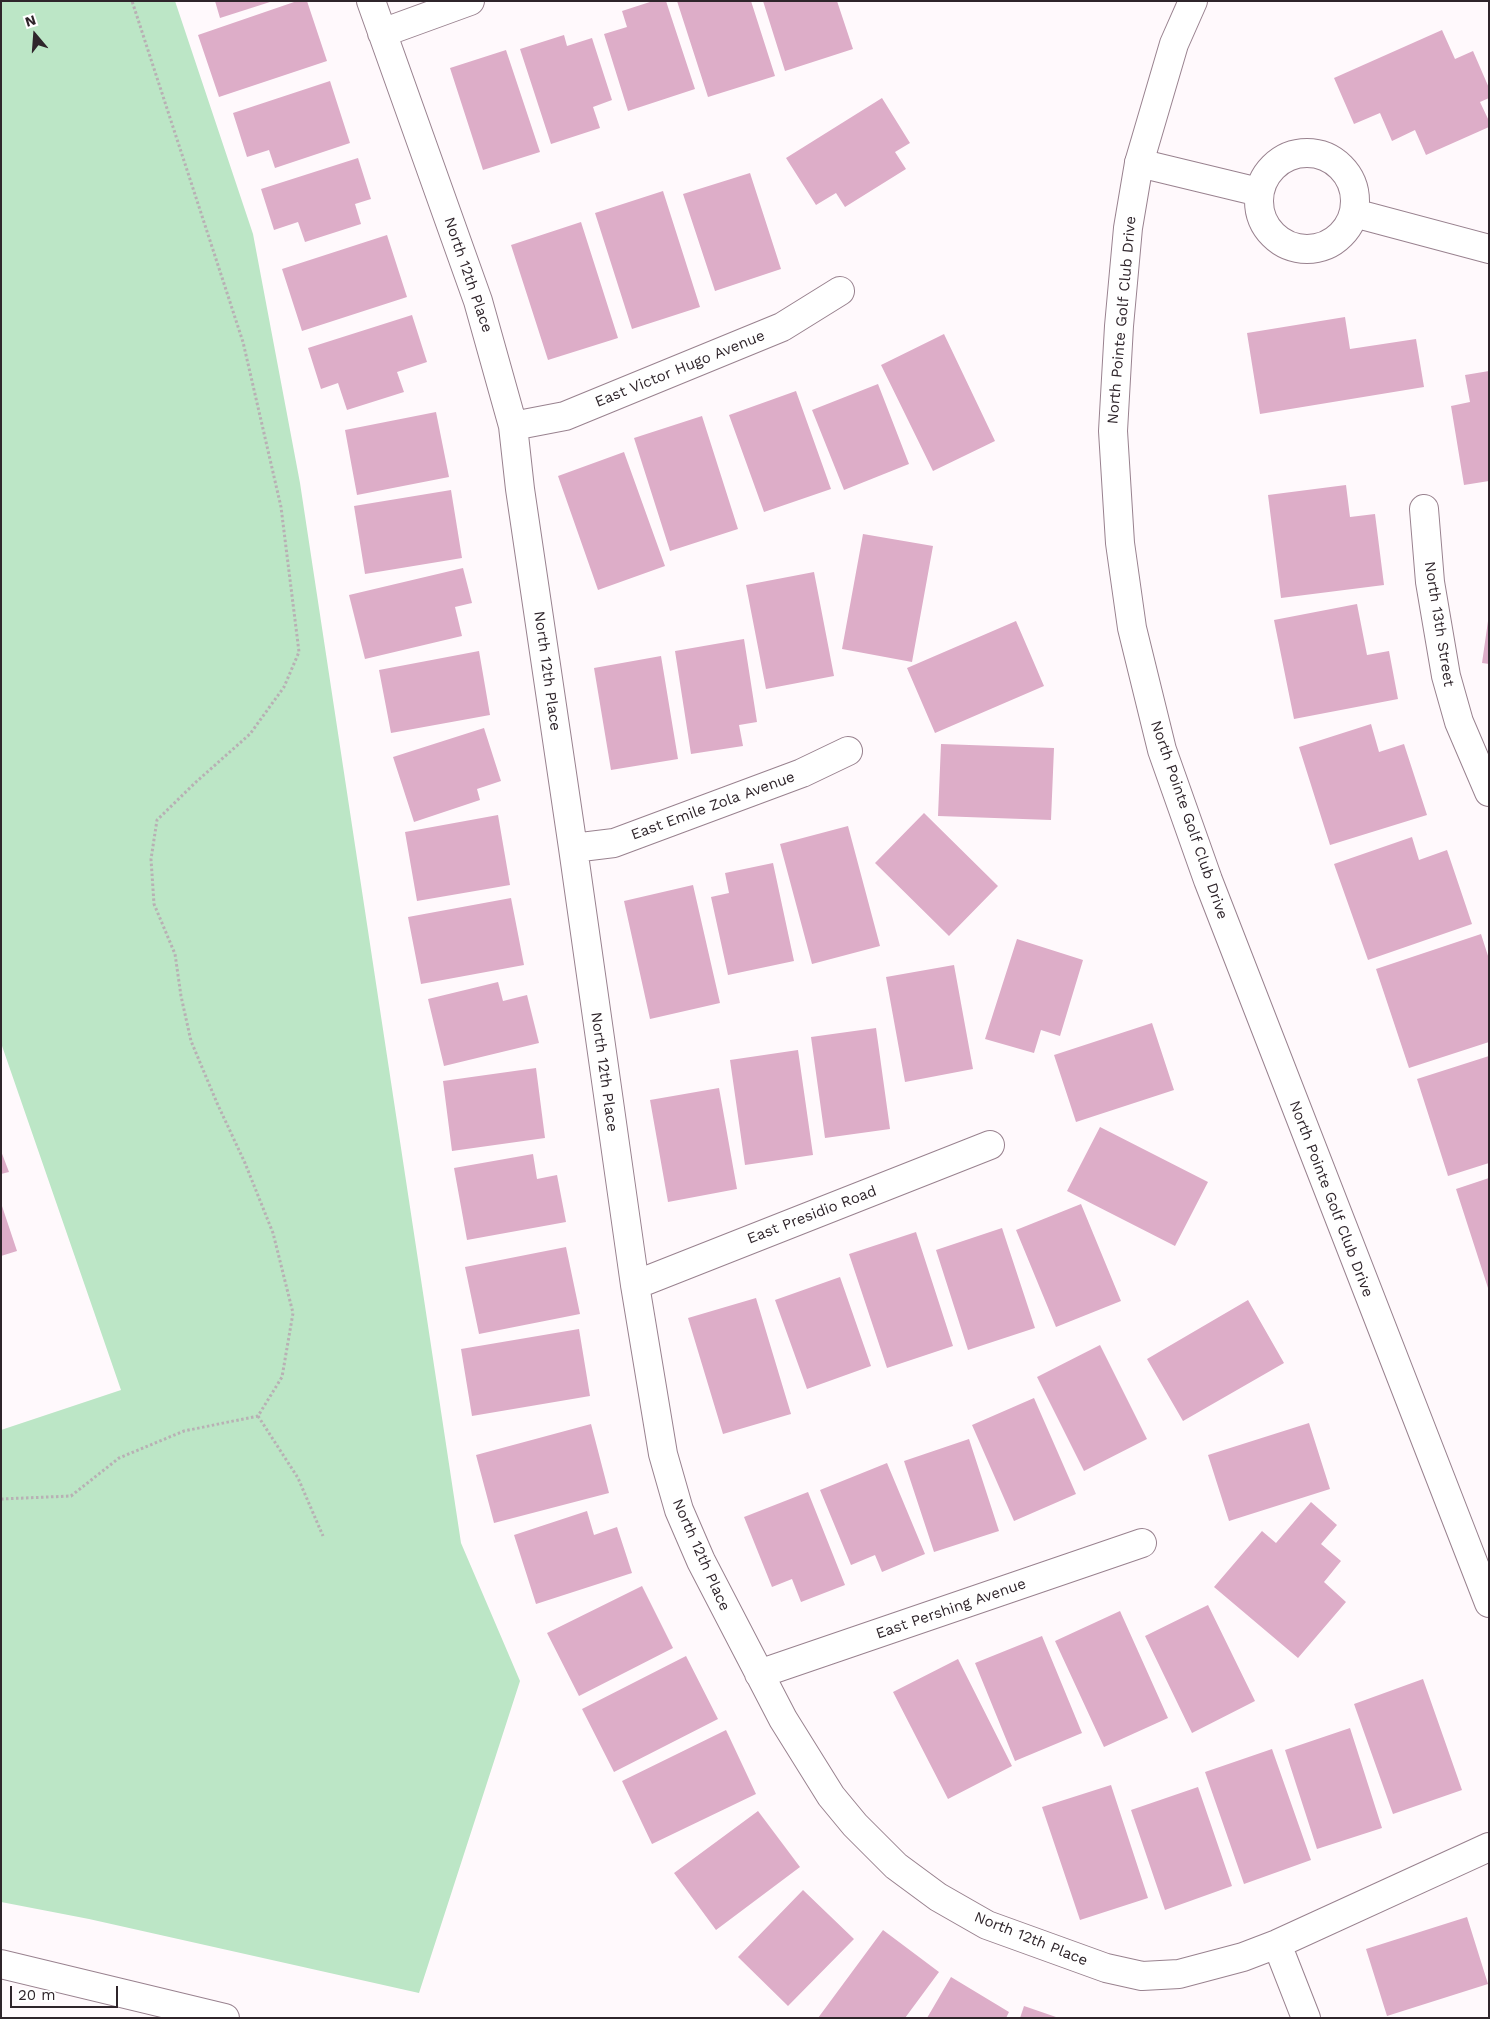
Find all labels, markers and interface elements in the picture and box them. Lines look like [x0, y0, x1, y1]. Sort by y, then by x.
north arrow [10, 10, 60, 60]
text: N [23, 12, 38, 30]
street label: North 12th Place [440, 215, 496, 335]
street label: North Pointe Golf Club Drive [1104, 215, 1140, 425]
street label: East Victor Hugo Avenue [593, 327, 767, 411]
street label: North 13th Street [1420, 560, 1458, 688]
street label: North 12th Place [530, 610, 564, 732]
street label: North Pointe Golf Club Drive [1146, 718, 1232, 922]
street label: East Emile Zola Avenue [629, 768, 797, 844]
street label: North 12th Place [587, 1011, 621, 1133]
street label: North Pointe Golf Club Drive [1285, 1098, 1377, 1300]
street label: East Presidio Road [745, 1182, 879, 1248]
street label: North 12th Place [668, 1496, 734, 1614]
street label: East Pershing Avenue [874, 1575, 1028, 1643]
street label: North 12th Place [972, 1908, 1090, 1970]
scale bar [12, 1976, 120, 2008]
text: 20 m [18, 1986, 56, 2004]

